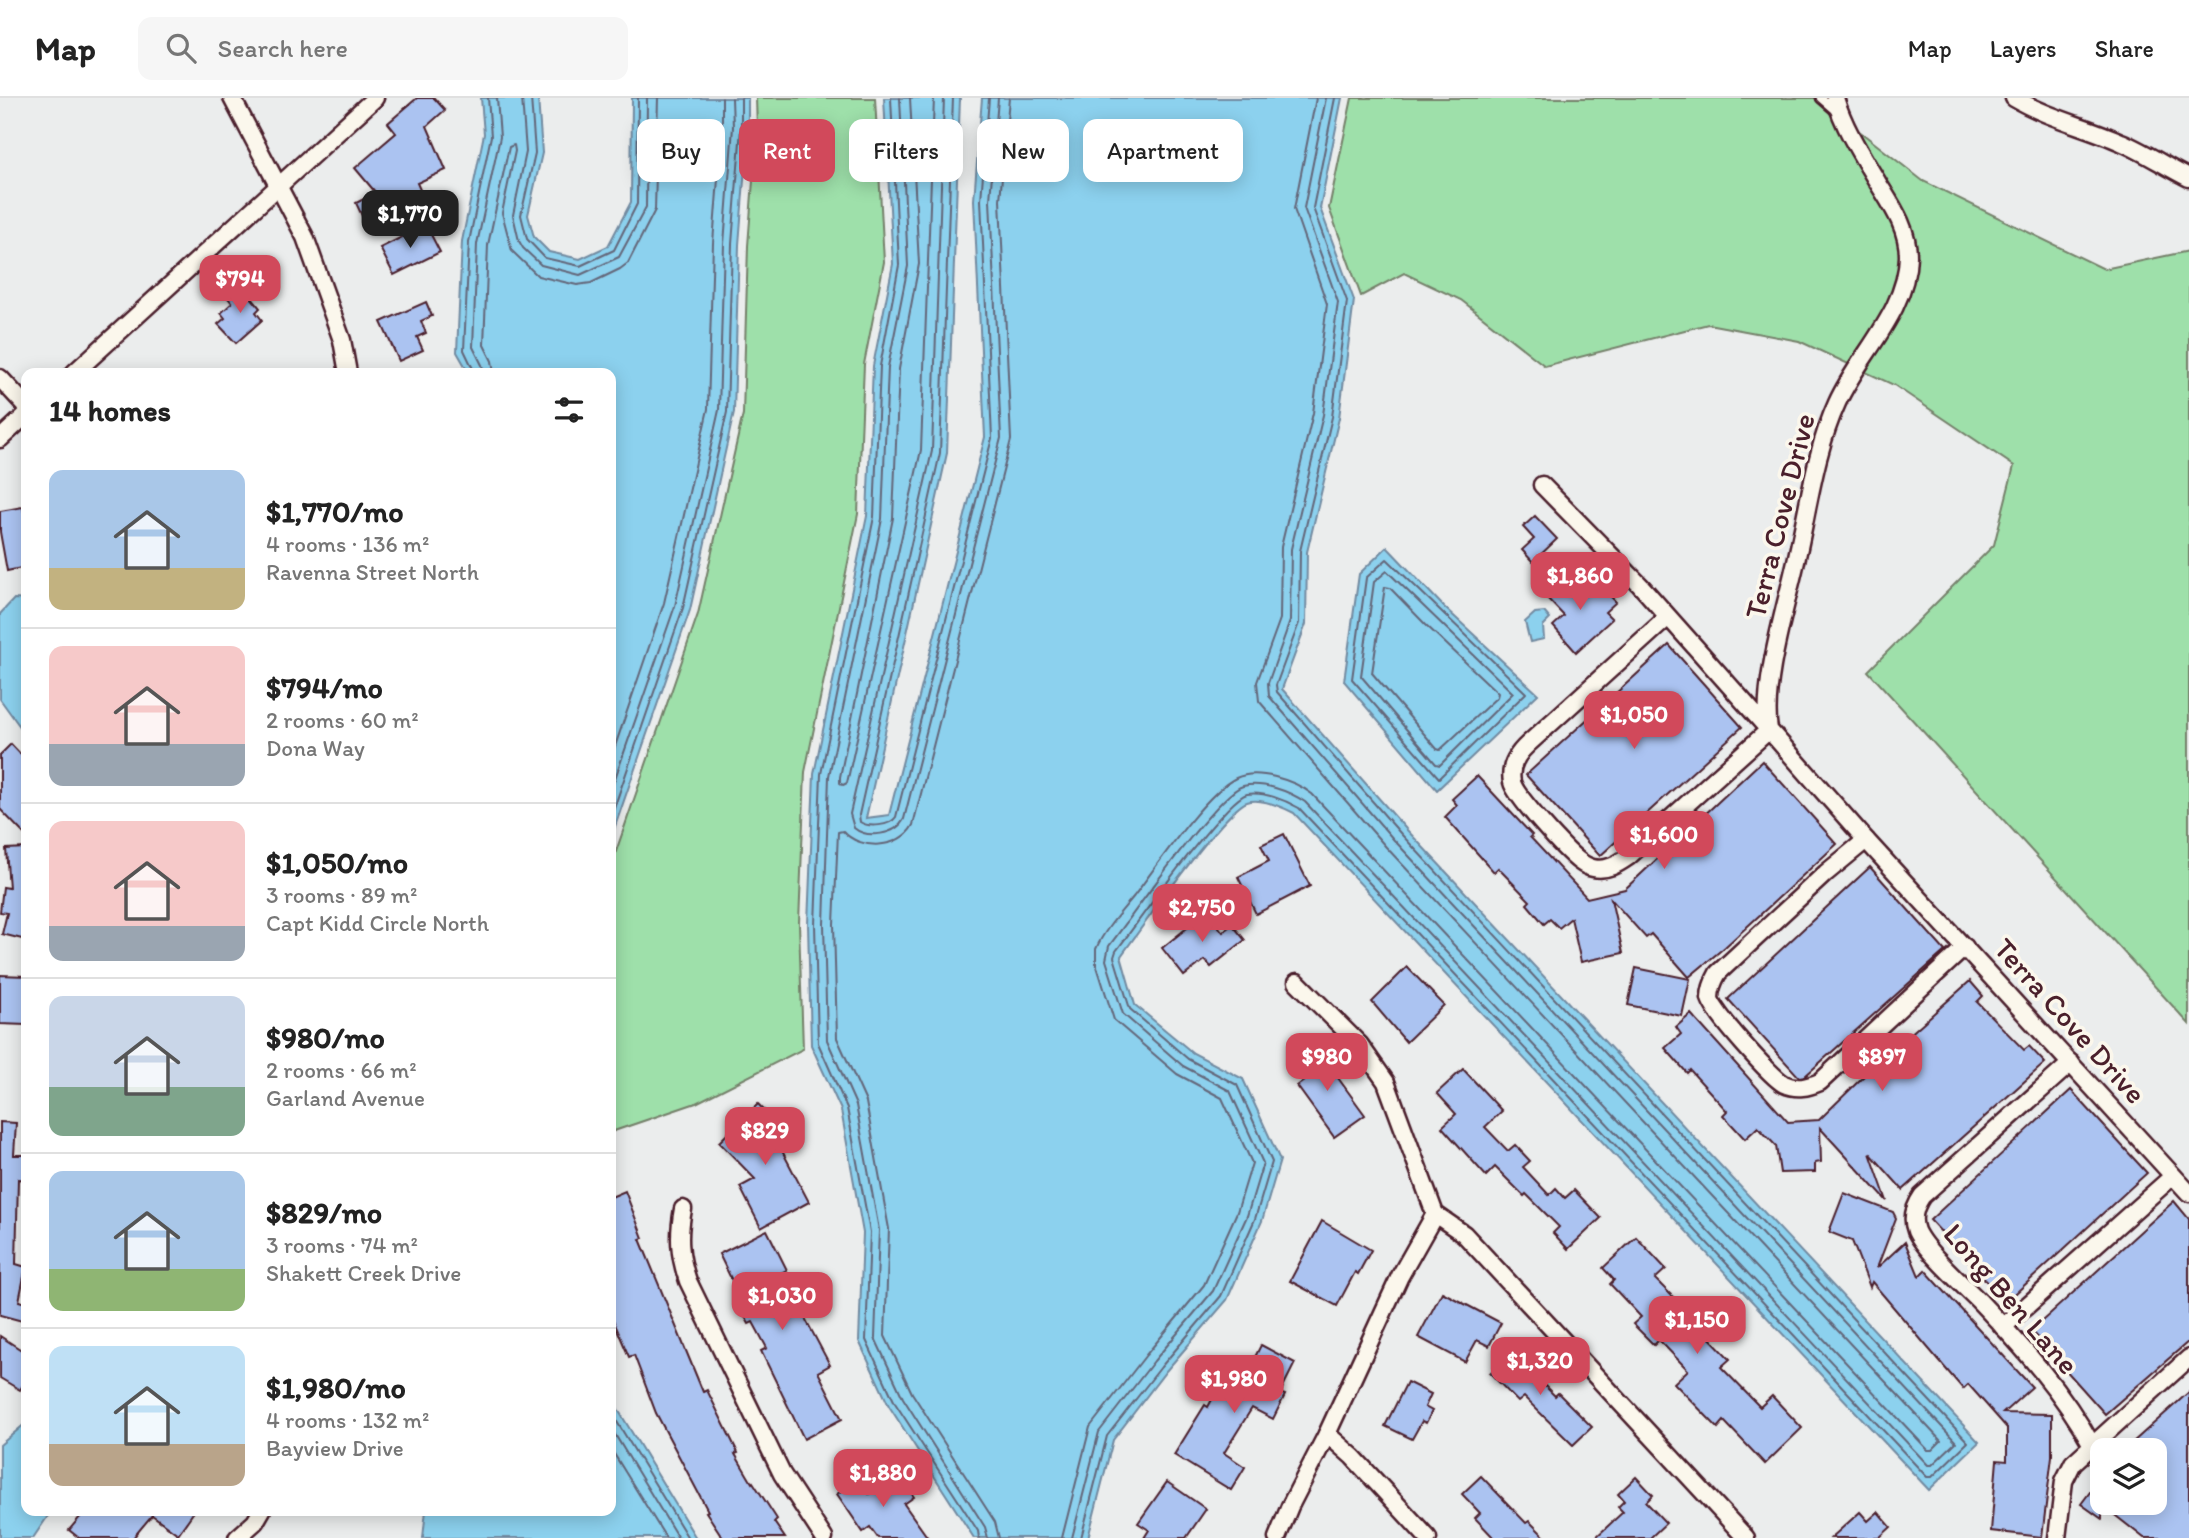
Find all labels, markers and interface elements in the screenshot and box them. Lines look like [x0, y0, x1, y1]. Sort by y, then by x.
search box [138, 17, 628, 80]
text: Map [35, 29, 96, 68]
icon: search [162, 29, 200, 67]
text: Search here [218, 32, 348, 64]
text: Map [1908, 34, 1952, 63]
text: Layers [1990, 34, 2057, 63]
text: Share [2095, 34, 2154, 63]
chip: Buy [637, 119, 725, 182]
chip: Rent [739, 119, 835, 182]
chip: Filters [849, 119, 963, 182]
chip: New [977, 119, 1069, 182]
chip: Apartment [1083, 119, 1243, 182]
pin: $1,770 [353, 190, 467, 250]
text: $1,770 [378, 199, 442, 227]
pin: $794 [199, 256, 281, 315]
text: $794 [216, 264, 264, 292]
icon: filters [550, 391, 588, 429]
text: 14 homes [49, 392, 171, 429]
street label: Terra Cove Drive [1736, 409, 1823, 622]
text: $1,770/mo [266, 493, 404, 530]
icon: home [105, 498, 189, 582]
text: 4 rooms · 136 m² [266, 530, 429, 558]
pin: $1,860 [1523, 552, 1637, 612]
text: Ravenna Street North [266, 558, 479, 586]
text: $1,860 [1547, 561, 1613, 589]
text: $794/mo [266, 669, 383, 706]
icon: home [105, 674, 189, 758]
pin: $1,050 [1577, 692, 1691, 751]
text: $1,050 [1600, 700, 1668, 728]
text: 2 rooms · 60 m² [266, 706, 419, 734]
text: Dona Way [266, 734, 365, 762]
pin: $1,600 [1607, 812, 1721, 871]
text: $1,600 [1630, 820, 1698, 848]
text: $1,050/mo [266, 844, 408, 881]
icon: home [105, 849, 189, 933]
text: 3 rooms · 89 m² [266, 881, 417, 909]
pin: $2,750 [1145, 884, 1259, 944]
text: $2,750 [1169, 893, 1235, 921]
text: Capt Kidd Circle North [266, 909, 489, 937]
street label: Terra Cove Drive [1986, 930, 2154, 1111]
text: $980/mo [266, 1019, 385, 1056]
icon: home [105, 1024, 189, 1108]
pin: $980 [1286, 1034, 1368, 1093]
pin: $897 [1841, 1034, 1923, 1093]
text: $980 [1302, 1042, 1352, 1070]
text: $897 [1858, 1042, 1906, 1070]
text: 2 rooms · 66 m² [266, 1056, 417, 1084]
text: Garland Avenue [266, 1084, 425, 1112]
pin: $829 [724, 1108, 806, 1167]
text: $829 [741, 1116, 789, 1144]
text: $829/mo [266, 1194, 382, 1231]
icon: home [105, 1199, 189, 1283]
street label: Long Ben Lane [1936, 1215, 2087, 1382]
text: 3 rooms · 74 m² [266, 1231, 418, 1259]
text: Shakett Creek Drive [266, 1259, 461, 1287]
pin: $1,030 [725, 1272, 839, 1332]
text: $1,030 [748, 1281, 816, 1309]
pin: $1,150 [1640, 1296, 1754, 1356]
text: $1,150 [1665, 1305, 1729, 1333]
pin: $1,320 [1483, 1338, 1597, 1397]
text: $1,320 [1507, 1346, 1573, 1374]
pin: $1,980 [1177, 1356, 1291, 1415]
text: $1,980 [1201, 1364, 1267, 1392]
text: $1,980/mo [266, 1369, 406, 1406]
icon: home [105, 1374, 189, 1458]
text: 4 rooms · 132 m² [266, 1406, 429, 1434]
text: Bayview Drive [266, 1434, 404, 1462]
map controls [2090, 1438, 2167, 1515]
button: layers [2090, 1438, 2167, 1515]
pin: $1,880 [826, 1450, 940, 1509]
text: $1,880 [849, 1458, 917, 1486]

